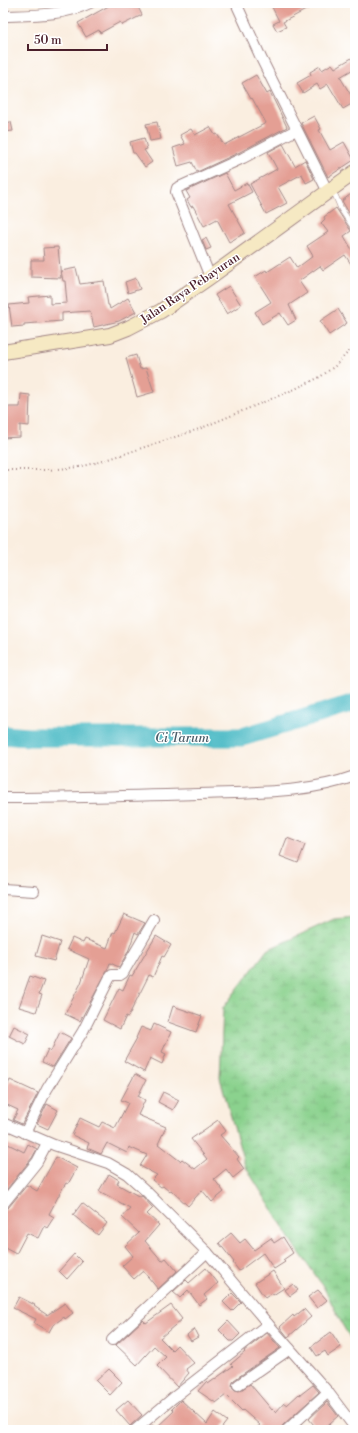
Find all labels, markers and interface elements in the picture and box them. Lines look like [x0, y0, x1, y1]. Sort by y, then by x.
scale bar [28, 26, 107, 52]
text: 50 m [34, 33, 62, 48]
street label: Jalan Raya Pebayuran [137, 250, 243, 328]
water label: Ci Tarum [155, 730, 209, 746]

